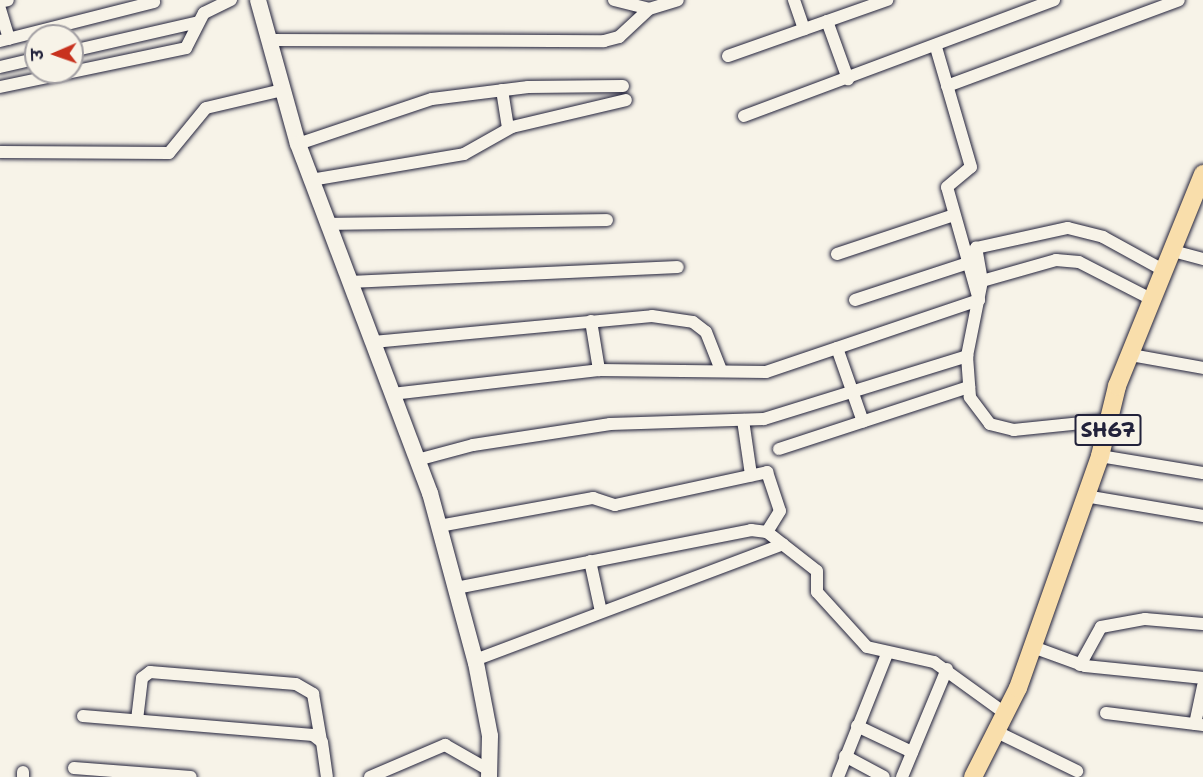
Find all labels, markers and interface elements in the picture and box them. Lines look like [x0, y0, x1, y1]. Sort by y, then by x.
north arrow [24, 24, 84, 84]
text: उ [27, 49, 48, 60]
road number: SH67 [1074, 412, 1142, 448]

